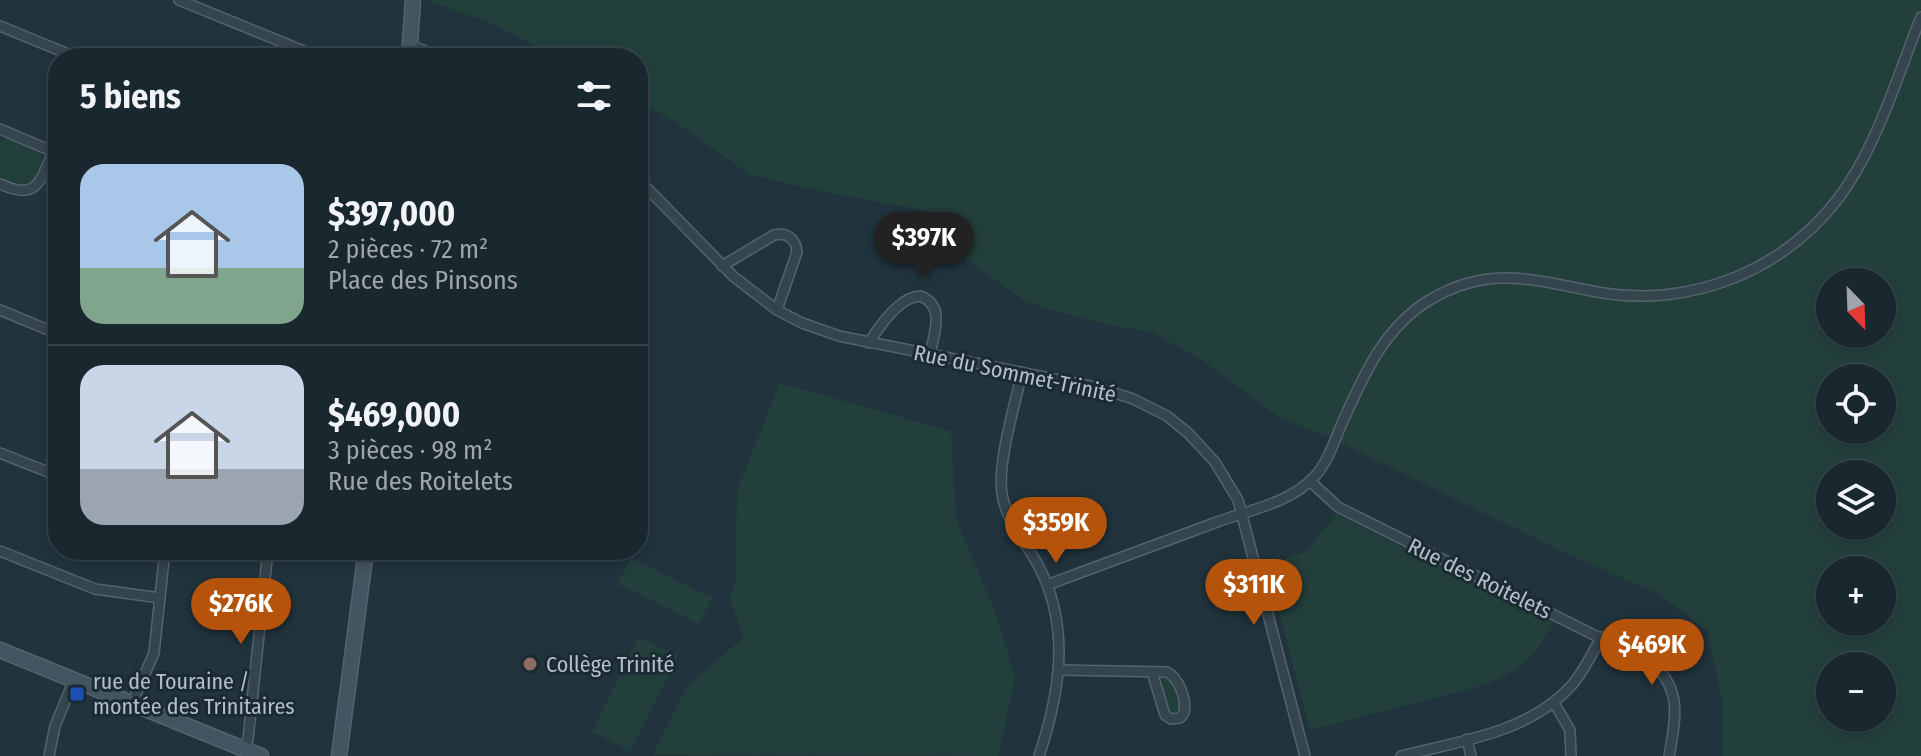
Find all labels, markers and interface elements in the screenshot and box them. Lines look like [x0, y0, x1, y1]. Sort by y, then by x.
icon: filters [572, 74, 616, 118]
text: 5 biens [80, 76, 181, 117]
text: $397,000 [328, 193, 455, 234]
icon: home [144, 196, 240, 292]
pin: $397K [868, 212, 980, 280]
text: $397K [892, 222, 956, 253]
text: 2 pièces · 72 m² [328, 234, 488, 265]
text: Place des Pinsons [328, 265, 518, 296]
north arrow [1816, 268, 1896, 348]
map controls [1816, 268, 1896, 732]
street label: Rue du Sommet-Trinité [911, 339, 1119, 408]
button: locate [1816, 364, 1896, 444]
text: $469,000 [328, 394, 460, 435]
icon: home [144, 397, 240, 493]
text: 3 pièces · 98 m² [328, 435, 492, 466]
button: layers [1816, 460, 1896, 540]
text: Rue des Roitelets [328, 466, 513, 497]
pin: $359K [1000, 497, 1112, 565]
text: $359K [1023, 507, 1089, 538]
street label: Rue des Roitelets [1404, 532, 1556, 625]
button: + [1816, 556, 1896, 636]
pin: $311K [1198, 559, 1310, 627]
text: $311K [1223, 569, 1285, 600]
pin: $276K [185, 578, 297, 646]
text: $276K [209, 588, 273, 619]
pin: $469K [1596, 619, 1708, 687]
text: $469K [1618, 629, 1686, 660]
place label: Collège Trinité [546, 651, 674, 678]
button: − [1816, 652, 1896, 732]
marker: Collège Trinité [521, 655, 539, 673]
place label: rue de Touraine / montée des Trinitaires [93, 668, 295, 720]
marker: rue de Touraine / montée des Trinitaires [68, 685, 86, 703]

